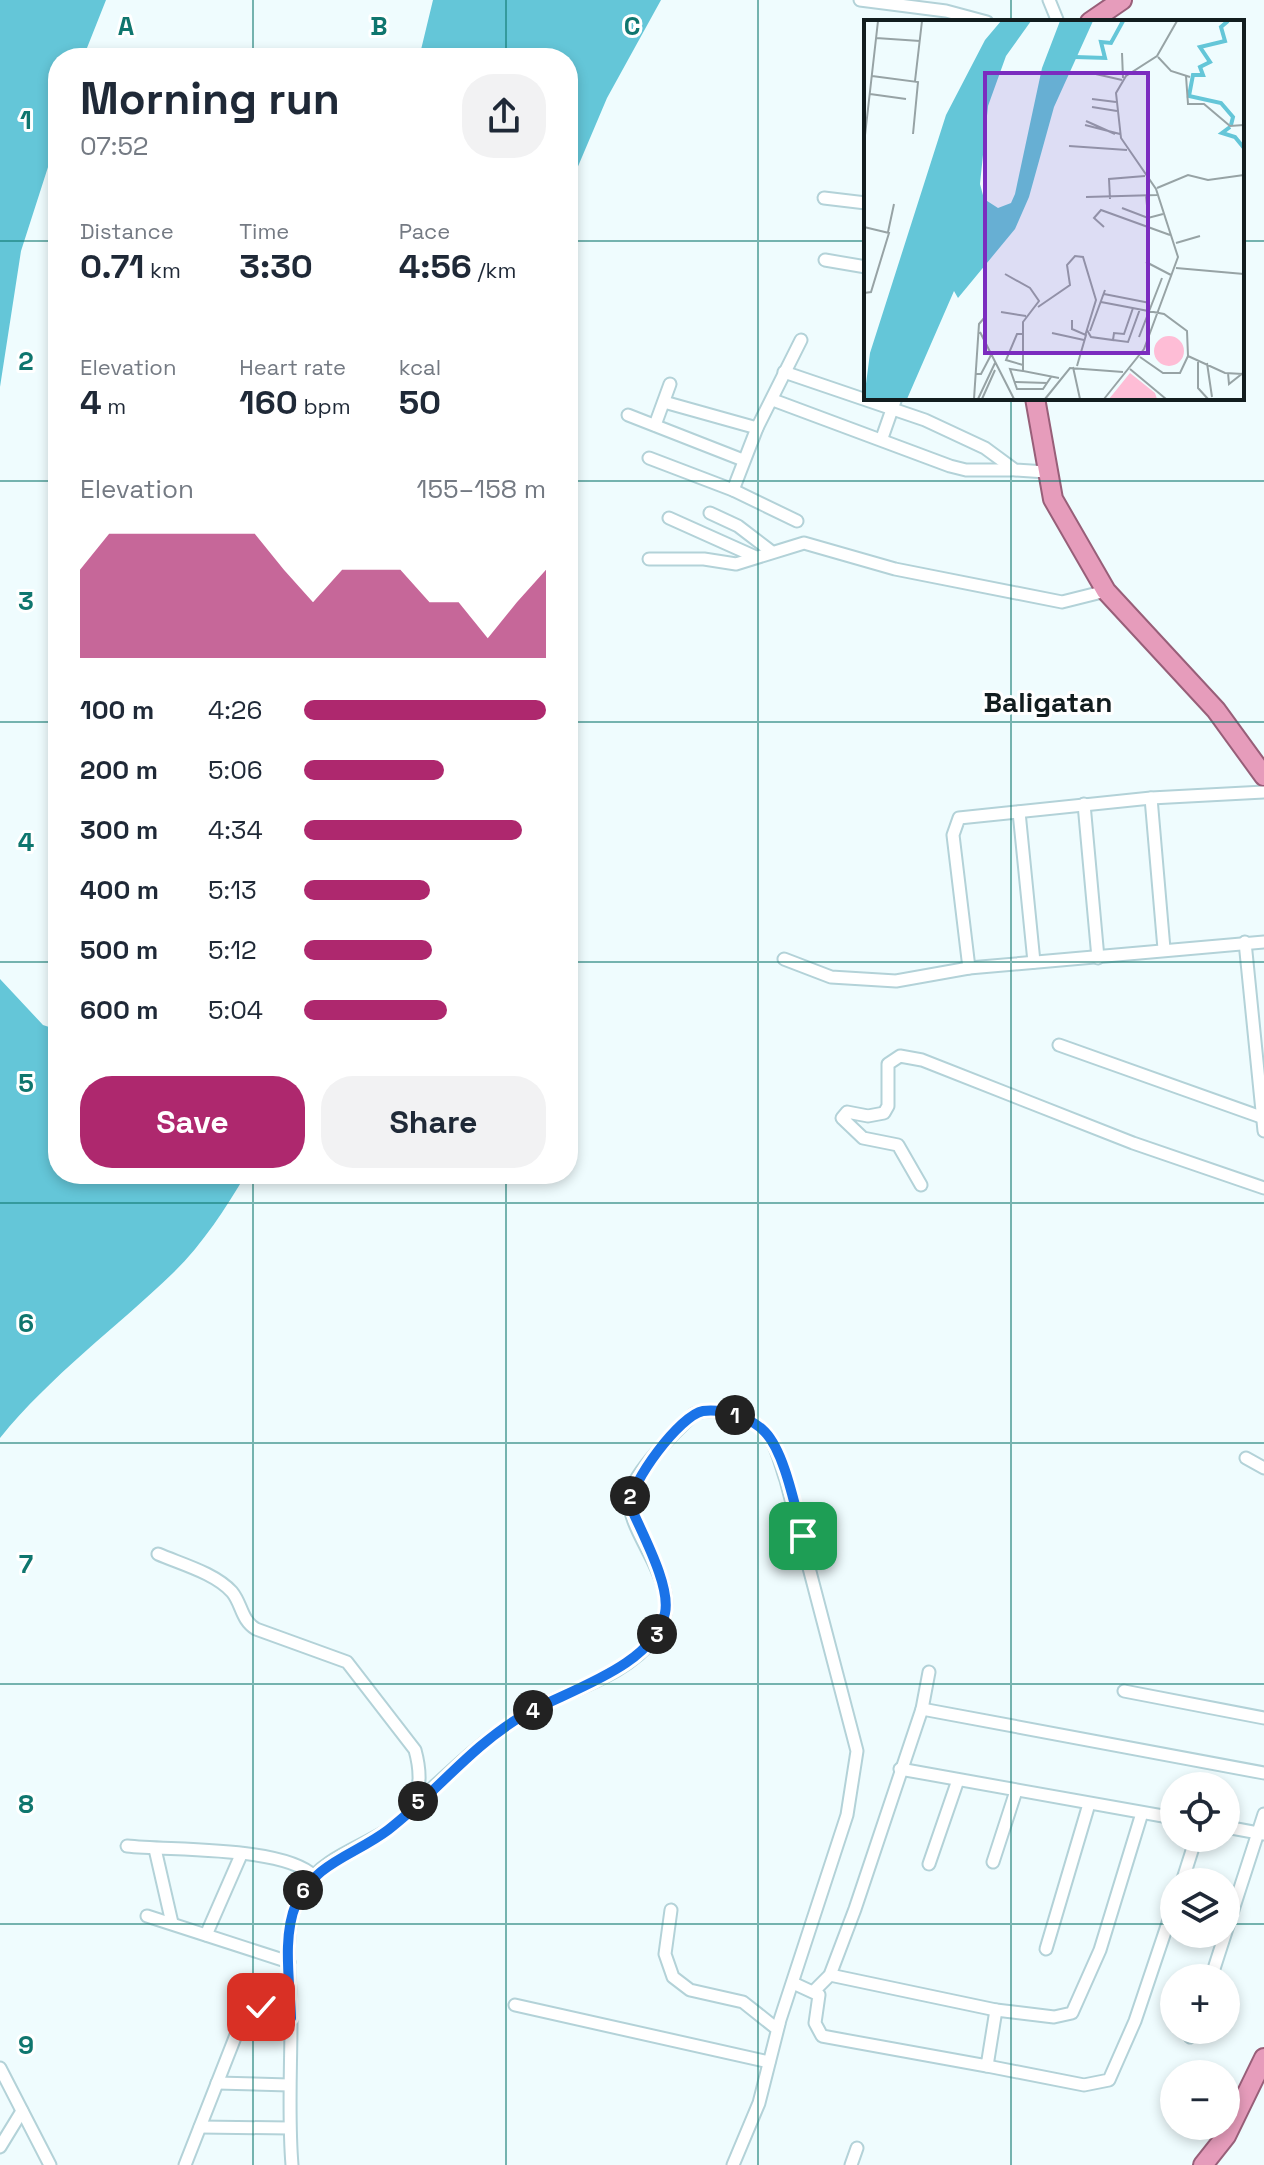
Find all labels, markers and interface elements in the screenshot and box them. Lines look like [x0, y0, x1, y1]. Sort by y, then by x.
text: A [118, 9, 135, 43]
text: B [370, 9, 388, 43]
text: C [624, 9, 640, 43]
inset map [864, 20, 1244, 400]
text: Morning run [80, 71, 340, 127]
button: share [462, 74, 546, 158]
text: 1 [20, 103, 32, 137]
text: 07:52 [80, 129, 149, 163]
text: Distance [80, 217, 174, 245]
text: Time [239, 217, 289, 245]
text: Pace [399, 217, 450, 245]
text: 0.71 [80, 245, 144, 288]
text: 3:30 [239, 245, 313, 288]
text: 4:56 [399, 245, 472, 288]
text: km [144, 256, 181, 284]
text: /km [472, 256, 516, 284]
text: 2 [18, 344, 34, 378]
text: Elevation [80, 353, 176, 381]
text: Heart rate [239, 353, 346, 381]
text: kcal [399, 353, 441, 381]
text: 4 [80, 381, 102, 424]
text: 160 [239, 381, 298, 424]
text: 50 [399, 381, 441, 424]
text: m [102, 392, 126, 420]
text: bpm [298, 392, 351, 420]
text: Elevation [80, 472, 194, 506]
text: 155–158 m [417, 472, 546, 506]
text: 3 [18, 584, 34, 618]
district label: Baligatan [984, 684, 1112, 720]
text: 100 m [80, 693, 154, 727]
text: 4:26 [208, 693, 262, 727]
text: 200 m [80, 753, 158, 787]
text: 5:06 [208, 753, 263, 787]
text: 300 m [80, 813, 158, 847]
text: 4:34 [208, 813, 263, 847]
text: 4 [18, 825, 34, 859]
text: 400 m [80, 873, 159, 907]
text: 5:13 [208, 873, 257, 907]
text: 500 m [80, 933, 158, 967]
text: 5:12 [208, 933, 257, 967]
text: 600 m [80, 993, 159, 1027]
text: 5:04 [208, 993, 263, 1027]
text: 5 [18, 1066, 34, 1100]
button: Save [80, 1076, 305, 1168]
button: Share [321, 1076, 546, 1168]
text: 6 [18, 1306, 34, 1340]
pin: 1 [715, 1395, 755, 1435]
text: 1 [730, 1401, 740, 1429]
pin: 2 [610, 1476, 650, 1516]
text: 2 [623, 1482, 637, 1510]
pin [769, 1502, 837, 1570]
icon: arrive [781, 1514, 825, 1558]
text: 7 [19, 1547, 33, 1581]
pin: 3 [637, 1614, 677, 1654]
text: 3 [650, 1620, 664, 1648]
pin: 4 [513, 1690, 553, 1730]
text: 4 [526, 1696, 540, 1724]
map controls [1160, 1772, 1240, 2140]
button: locate [1160, 1772, 1240, 1852]
pin: 5 [398, 1781, 438, 1821]
text: 8 [18, 1787, 34, 1821]
text: 5 [411, 1787, 425, 1815]
button: layers [1160, 1868, 1240, 1948]
pin: 6 [283, 1870, 323, 1910]
text: 6 [296, 1876, 310, 1904]
button: + [1160, 1964, 1240, 2044]
pin [227, 1973, 295, 2041]
icon: check [239, 1985, 283, 2029]
text: 9 [18, 2028, 34, 2062]
button: − [1160, 2060, 1240, 2140]

